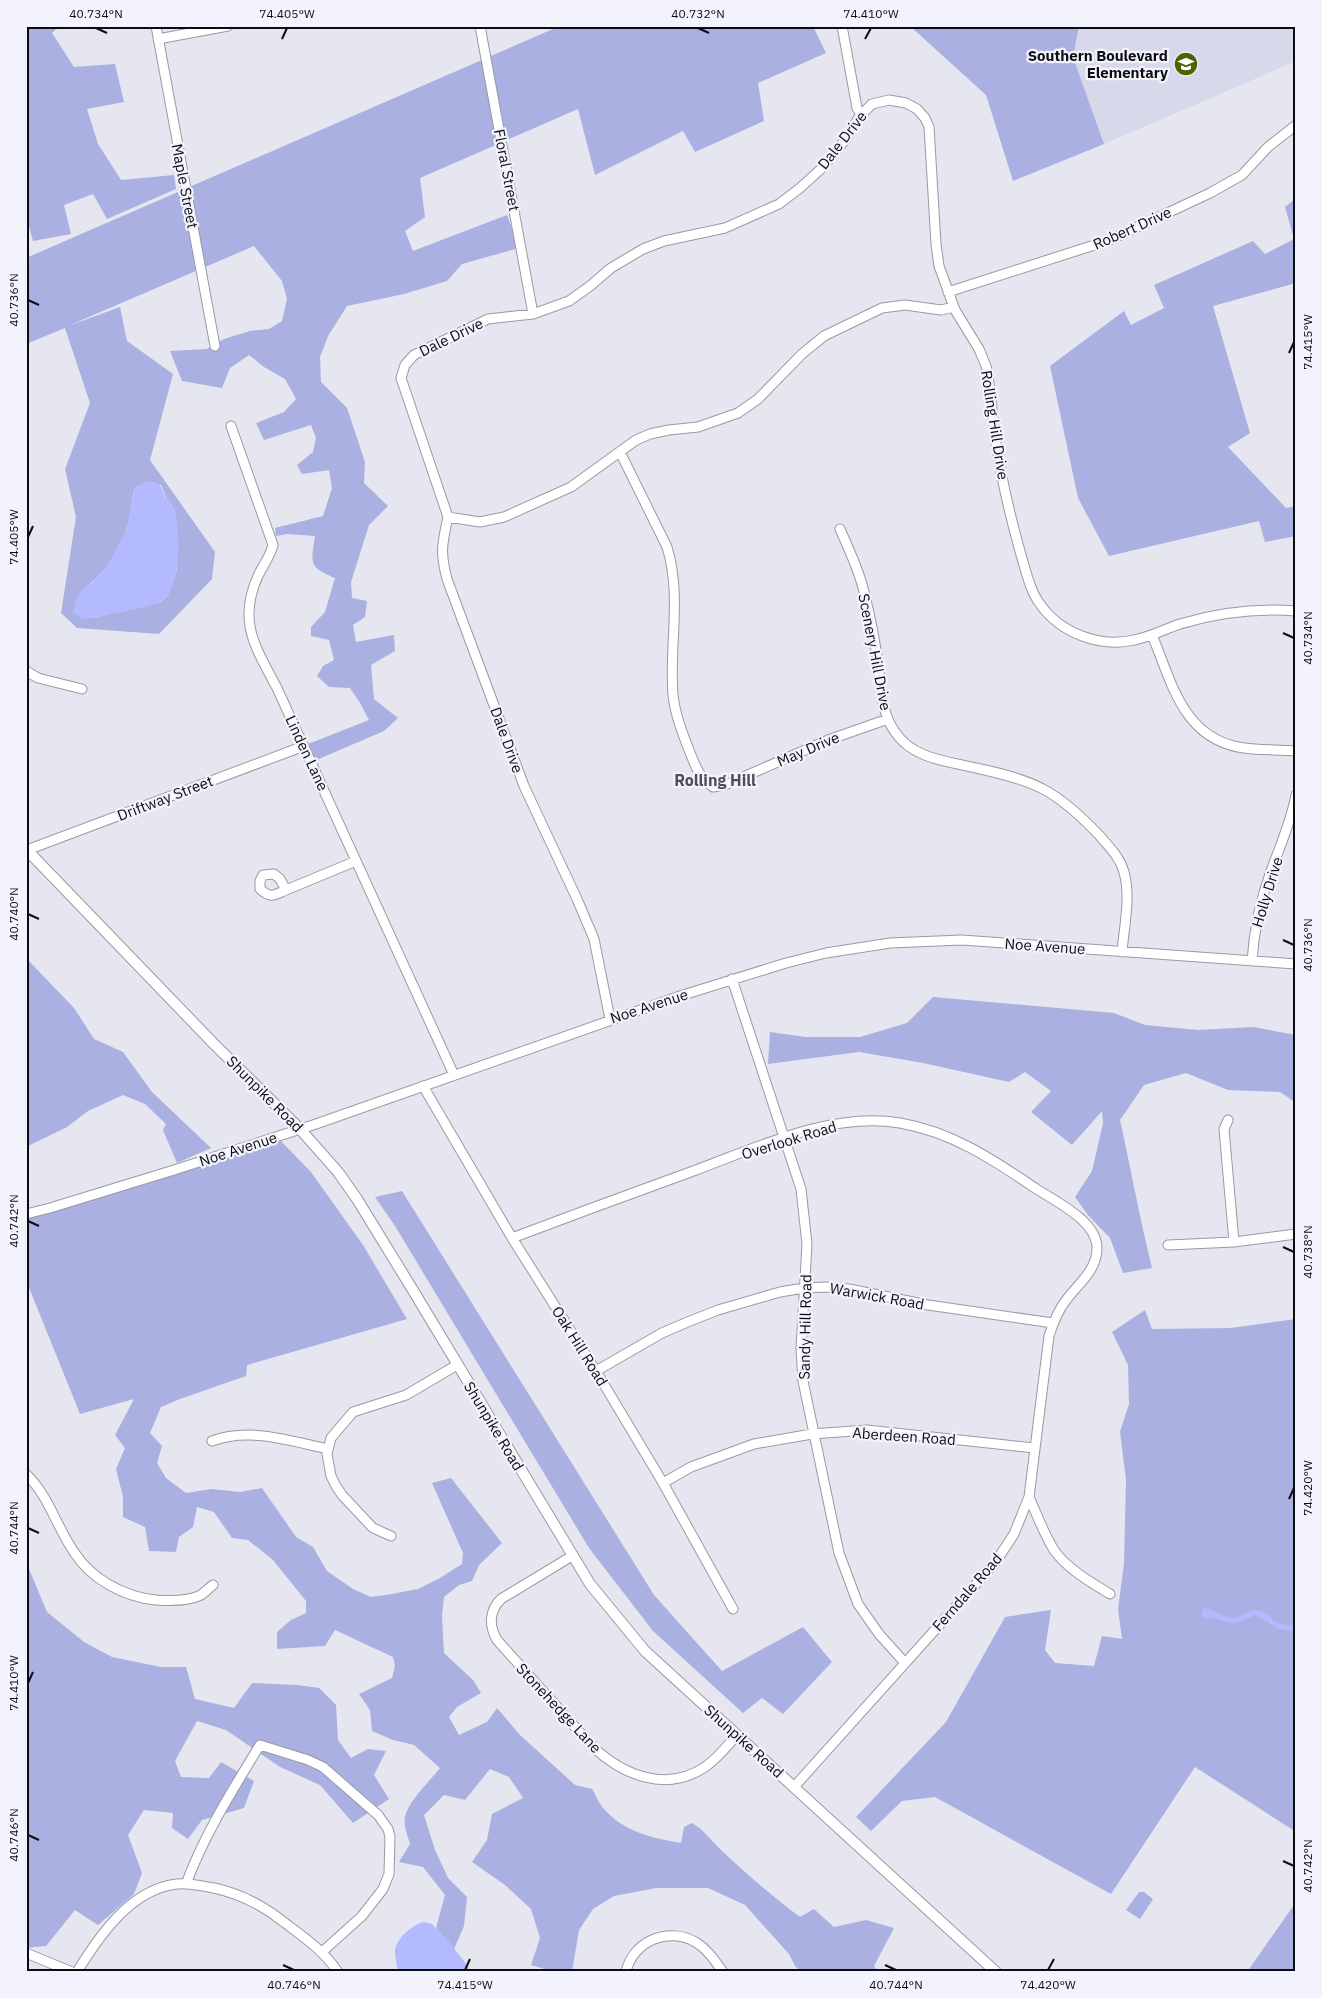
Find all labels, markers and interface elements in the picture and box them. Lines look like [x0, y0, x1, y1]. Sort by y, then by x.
text: 40.734°N [69, 6, 123, 21]
text: 74.405°W [259, 6, 315, 21]
text: 40.732°N [671, 6, 725, 21]
text: 74.410°W [843, 6, 899, 21]
place label: Southern Boulevard Elementary [1028, 46, 1168, 82]
school or university icon: Southern Boulevard Elementary [1173, 51, 1199, 77]
street label: Dale Drive [813, 107, 871, 173]
street label: Floral Street [490, 127, 524, 213]
street label: Maple Street [167, 142, 203, 230]
street label: Robert Drive [1090, 202, 1174, 254]
text: 40.736°N [6, 273, 21, 327]
street label: Dale Drive [416, 313, 486, 361]
text: 74.415°W [1300, 314, 1315, 370]
street label: Rolling Hill Drive [977, 369, 1013, 481]
text: 74.405°W [6, 509, 21, 565]
street label: Scenery Hill Drive [854, 592, 896, 712]
text: 40.734°N [1300, 611, 1315, 665]
street label: Dale Drive [486, 704, 528, 776]
street label: Linden Lane [281, 712, 333, 794]
street label: May Drive [774, 727, 842, 771]
district label: Rolling Hill [674, 770, 756, 790]
street label: Driftway Street [114, 771, 216, 825]
street label: Holly Drive [1247, 854, 1287, 930]
text: 40.740°N [6, 887, 21, 941]
text: 40.736°N [1300, 918, 1315, 972]
street label: Noe Avenue [1004, 934, 1086, 958]
street label: Noe Avenue [608, 984, 690, 1028]
street label: Shunpike Road [223, 1052, 307, 1136]
street label: Overlook Road [739, 1117, 839, 1163]
street label: Noe Avenue [197, 1127, 279, 1171]
text: 40.742°N [6, 1194, 21, 1248]
text: 40.738°N [1300, 1225, 1315, 1279]
street label: Sandy Hill Road [795, 1274, 815, 1380]
street label: Warwick Road [828, 1278, 926, 1314]
street label: Oak Hill Road [548, 1303, 612, 1389]
street label: Shunpike Road [460, 1378, 528, 1474]
street label: Aberdeen Road [852, 1423, 956, 1449]
text: 74.420°W [1300, 1460, 1315, 1516]
text: 40.744°N [6, 1501, 21, 1555]
street label: Ferndale Road [928, 1549, 1006, 1635]
text: 74.410°W [6, 1655, 21, 1711]
street label: Stonehedge Lane [512, 1659, 606, 1757]
street label: Shunpike Road [700, 1700, 788, 1782]
text: 40.746°N [6, 1808, 21, 1862]
text: 40.742°N [1300, 1839, 1315, 1893]
text: 40.746°N [267, 1977, 321, 1992]
text: 74.415°W [437, 1977, 493, 1992]
text: 40.744°N [869, 1977, 923, 1992]
text: 74.420°W [1020, 1977, 1076, 1992]

